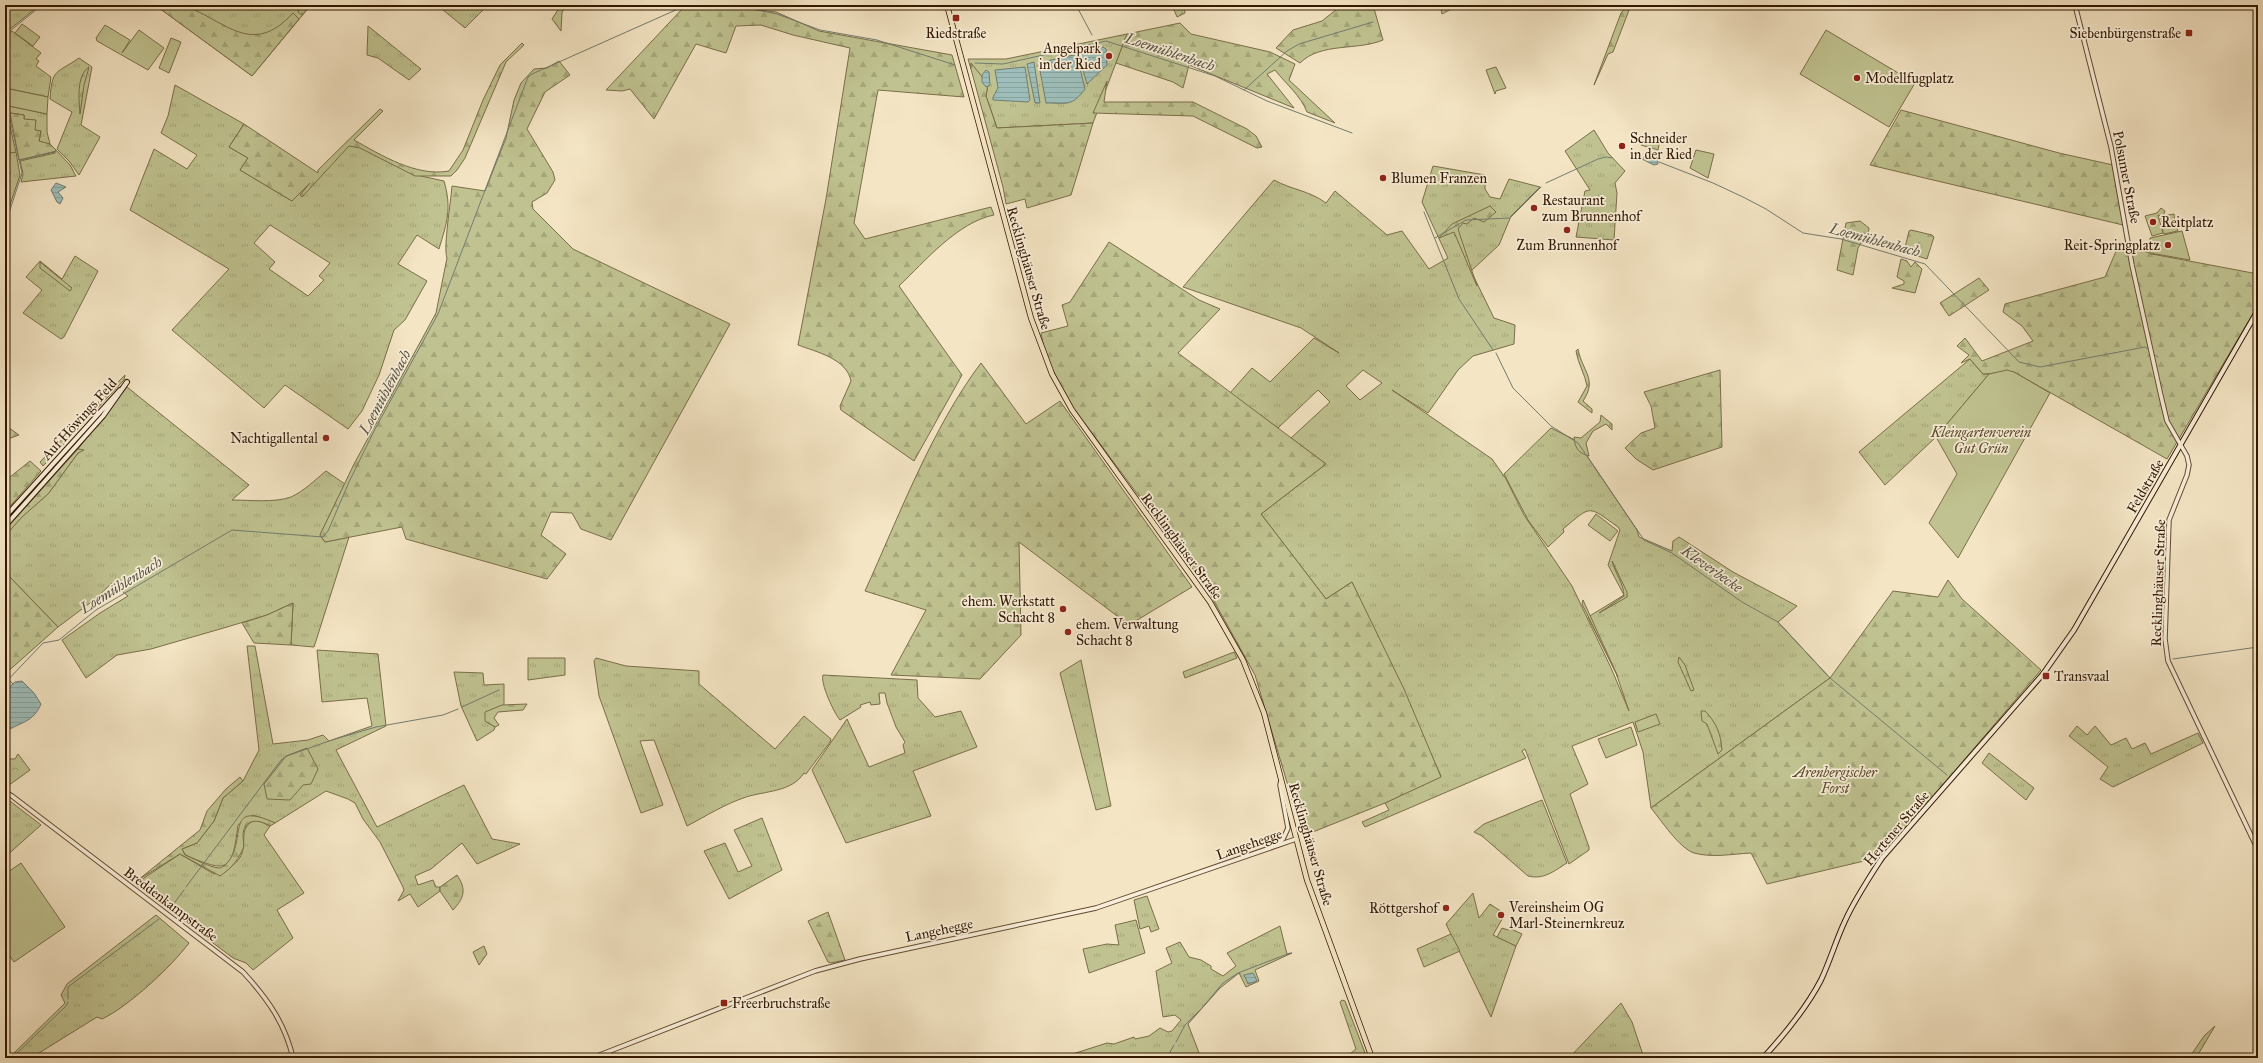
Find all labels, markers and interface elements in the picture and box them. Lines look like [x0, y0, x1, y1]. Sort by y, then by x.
marker: Riedstraße [951, 13, 961, 23]
place label: Riedstraße [926, 25, 987, 42]
place label: Siebenbürgenstraße [2069, 25, 2181, 42]
marker: Siebenbürgenstraße [2184, 28, 2194, 38]
water label: Loemühlenbach [1122, 29, 1218, 75]
place label: Angelpark in der Ried [1039, 40, 1101, 73]
marker: Angelpark in der Ried [1104, 51, 1114, 61]
place label: Modellfugplatz [1865, 70, 1954, 87]
marker: Modellfugplatz [1852, 73, 1862, 83]
street label: Polsumer Straße [2109, 129, 2144, 225]
place label: Schneider in der Ried [1630, 130, 1692, 163]
marker: Schneider in der Ried [1617, 141, 1627, 151]
place label: Blumen Franzen [1391, 170, 1487, 187]
marker: Blumen Franzen [1378, 173, 1388, 183]
place label: Restaurant zum Brunnenhof [1542, 192, 1643, 225]
marker: Restaurant zum Brunnenhof [1529, 203, 1539, 213]
street label: Recklinghäuser Straße [1003, 205, 1054, 332]
place label: Reitplatz [2161, 214, 2214, 231]
marker: Reitplatz [2148, 217, 2158, 227]
water label: Loemühlenbach [1827, 219, 1923, 261]
marker: Zum Brunnenhof [1562, 225, 1572, 235]
place label: Zum Brunnenhof [1516, 237, 1620, 254]
place label: Reit-Springplatz [2064, 237, 2161, 254]
marker: Reit-Springplatz [2163, 240, 2173, 250]
water label: Loemühlenbach [355, 346, 415, 438]
street label: Auf Höwings Feld [38, 375, 121, 464]
park label: Kleingartenverein Gut Grün [1930, 424, 2032, 457]
place label: Nachtigallental [230, 430, 318, 447]
marker: Nachtigallental [321, 433, 331, 443]
street label: Feldstraße [2123, 456, 2168, 516]
street label: Recklinghäuser Straße [1137, 490, 1226, 603]
street label: Recklinghäuser Straße [2148, 519, 2169, 647]
water label: Kleverbecke [1677, 541, 1746, 597]
water label: Loemühlenbach [76, 552, 166, 618]
place label: ehem. Werkstatt Schacht 8 [962, 593, 1055, 626]
marker: ehem. Werkstatt Schacht 8 [1058, 604, 1068, 614]
place label: ehem. Verwaltung Schacht 8 [1076, 616, 1179, 649]
marker: ehem. Verwaltung Schacht 8 [1063, 627, 1073, 637]
place label: Transvaal [2054, 668, 2110, 685]
marker: Transvaal [2041, 671, 2051, 681]
park label: Arenbergischer Forst [1791, 764, 1878, 797]
street label: Recklinghäuser Straße [1285, 781, 1336, 908]
street label: Hertener Straße [1860, 787, 1933, 869]
street label: Langehegge [1214, 825, 1285, 864]
street label: Breddenkampstraße [120, 864, 221, 945]
place label: Vereinsheim OG Marl-Steinernkreuz [1508, 899, 1625, 932]
place label: Röttgershof [1369, 900, 1440, 917]
marker: Röttgershof [1441, 903, 1451, 913]
marker: Vereinsheim OG Marl-Steinernkreuz [1496, 910, 1506, 920]
street label: Langehegge [904, 915, 975, 946]
place label: Freerbruchstraße [732, 995, 831, 1012]
marker: Freerbruchstraße [719, 998, 729, 1008]

